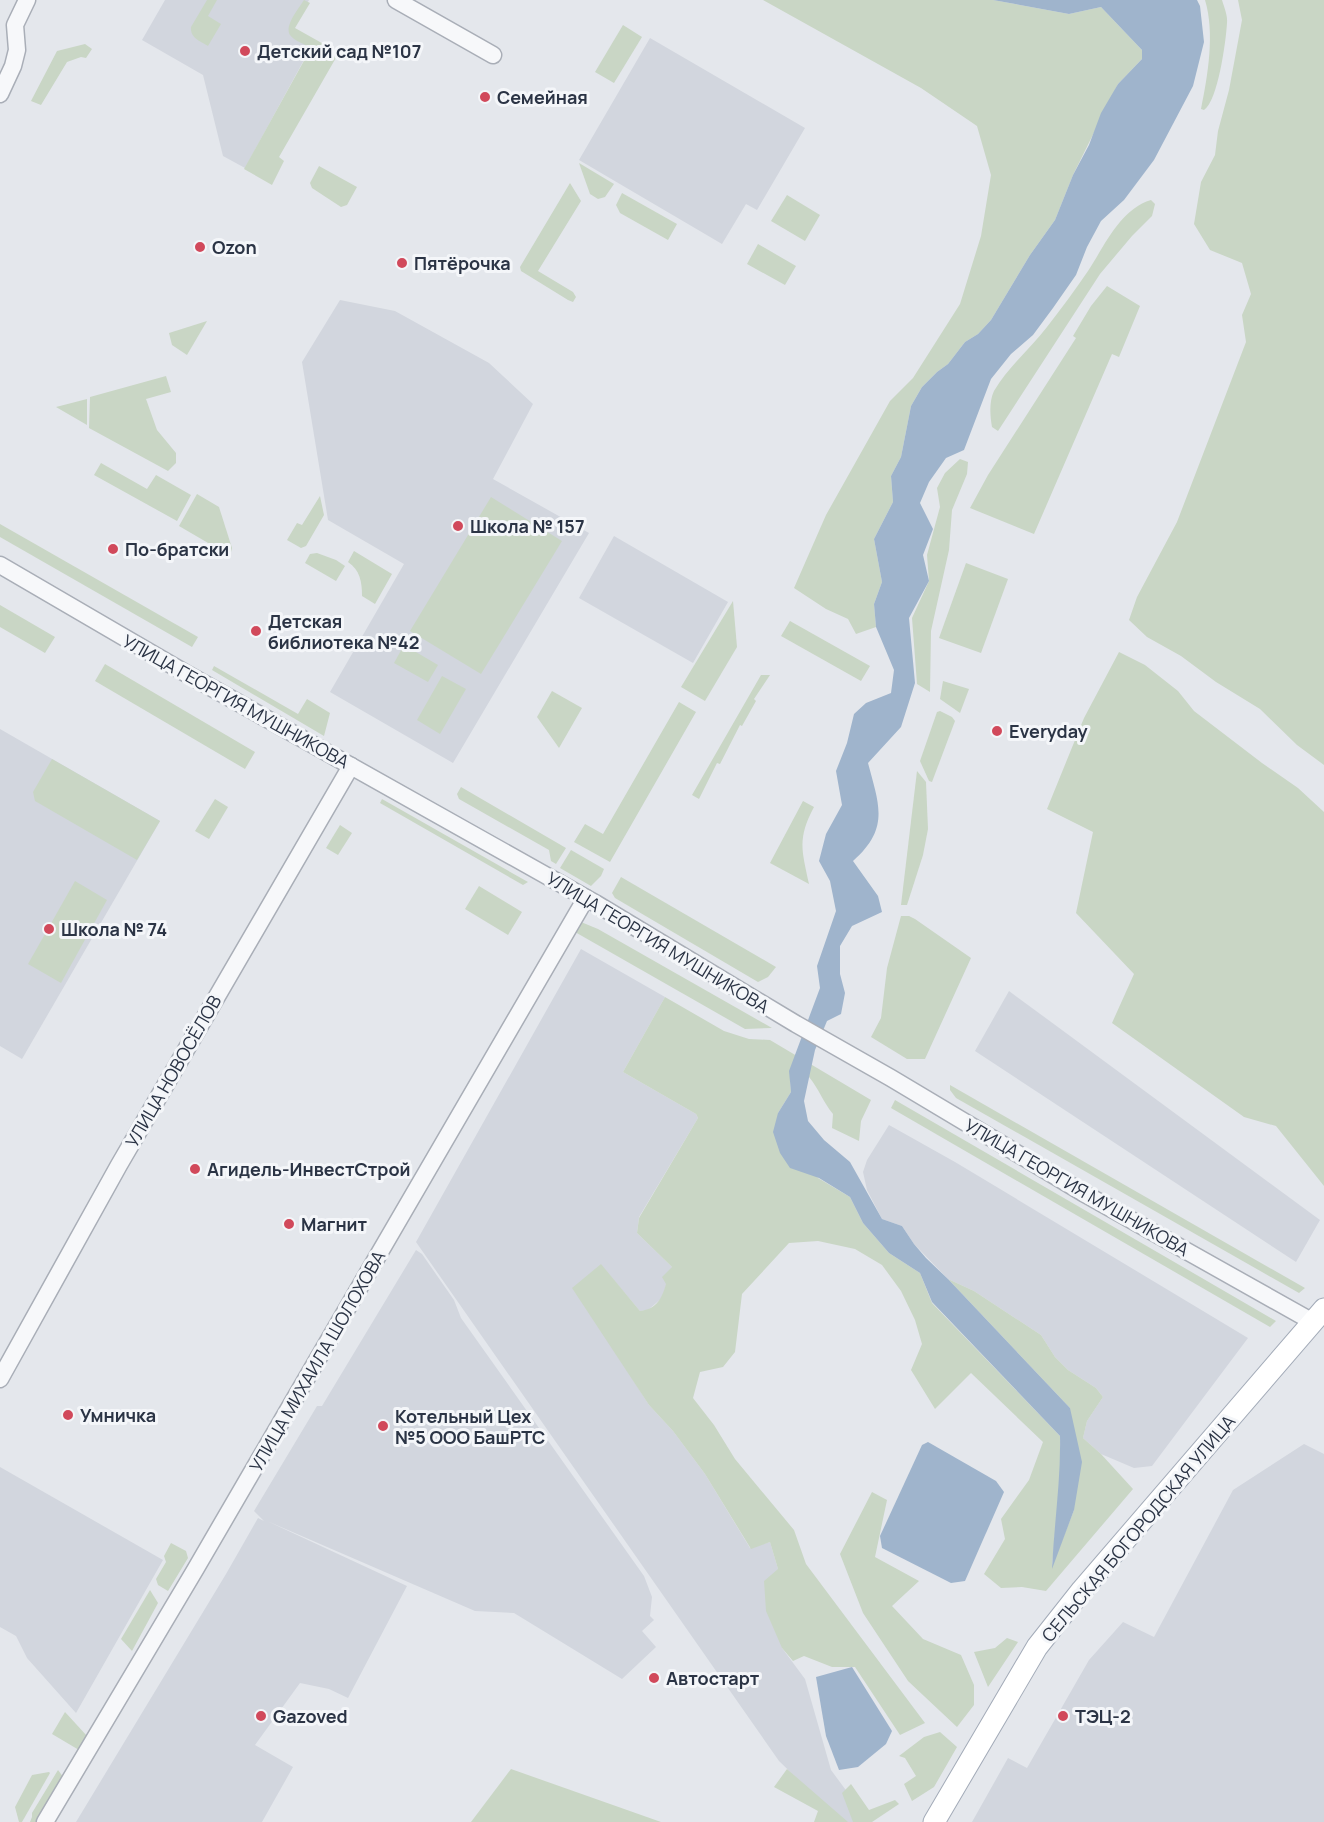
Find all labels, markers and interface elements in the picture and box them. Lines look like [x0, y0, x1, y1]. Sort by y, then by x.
place label: Детский сад №107 [257, 39, 421, 63]
marker: Детский сад №107 [238, 44, 252, 58]
place label: Семейная [497, 85, 588, 109]
marker: Семейная [478, 90, 492, 104]
place label: Ozon [212, 235, 257, 259]
marker: Ozon [193, 240, 207, 254]
place label: Пятёрочка [414, 251, 511, 275]
marker: Пятёрочка [395, 256, 409, 270]
place label: Школа № 157 [470, 514, 585, 538]
marker: Школа № 157 [451, 519, 465, 533]
place label: По-братски [125, 537, 229, 561]
marker: По-братски [106, 542, 120, 556]
place label: Детская библиотека №42 [268, 609, 419, 654]
marker: Детская библиотека №42 [249, 624, 263, 638]
street label: УЛИЦА ГЕОРГИЯ МУШНИКОВА [118, 629, 354, 774]
place label: Everyday [1009, 719, 1088, 743]
marker: Everyday [990, 724, 1004, 738]
street label: УЛИЦА ГЕОРГИЯ МУШНИКОВА [542, 866, 774, 1018]
place label: Школа № 74 [61, 917, 167, 941]
marker: Школа № 74 [42, 922, 56, 936]
street label: УЛИЦА НОВОСЁЛОВ [120, 991, 226, 1151]
street label: УЛИЦА ГЕОРГИЯ МУШНИКОВА [960, 1113, 1194, 1262]
place label: Агидель-ИнвестСтрой [207, 1157, 411, 1181]
marker: Агидель-ИнвестСтрой [188, 1162, 202, 1176]
place label: Магнит [301, 1212, 368, 1236]
marker: Магнит [282, 1217, 296, 1231]
street label: УЛИЦА МИХАИЛА ШОЛОХОВА [244, 1245, 391, 1476]
place label: Умничка [80, 1403, 156, 1427]
place label: Котельный Цех №5 ООО БашРТС [395, 1404, 545, 1449]
marker: Умничка [61, 1408, 75, 1422]
street label: СЕЛЬСКАЯ БОГОРОДСКАЯ УЛИЦА [1036, 1409, 1240, 1646]
marker: Котельный Цех №5 ООО БашРТС [376, 1419, 390, 1433]
place label: Автостарт [666, 1666, 760, 1690]
marker: Автостарт [647, 1671, 661, 1685]
place label: Gazoved [273, 1704, 348, 1728]
place label: ТЭЦ-2 [1075, 1704, 1131, 1728]
marker: Gazoved [254, 1709, 268, 1723]
marker: ТЭЦ-2 [1056, 1709, 1070, 1723]

